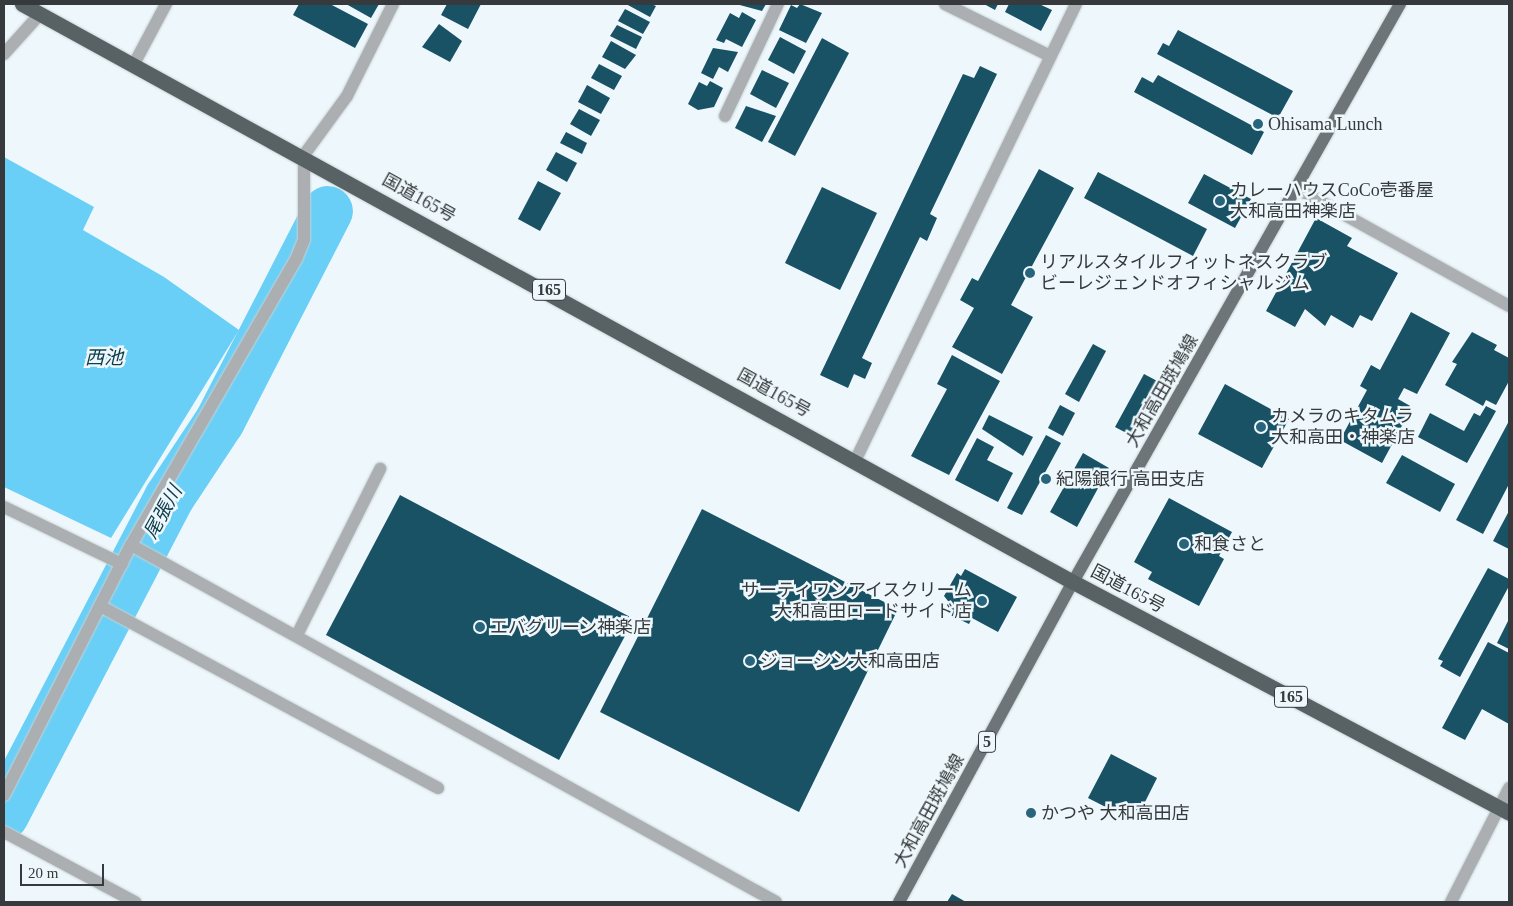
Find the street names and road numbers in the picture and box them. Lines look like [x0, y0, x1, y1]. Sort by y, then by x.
street label: 国道165号 [378, 169, 460, 227]
road number: 165 [532, 276, 566, 304]
street label: 大和高田斑鳩線 [1121, 331, 1203, 451]
street label: 国道165号 [733, 364, 815, 422]
street label: 国道165号 [1087, 560, 1169, 618]
road number: 165 [1274, 684, 1308, 710]
road number: 5 [977, 729, 997, 756]
street label: 大和高田斑鳩線 [889, 751, 969, 871]

